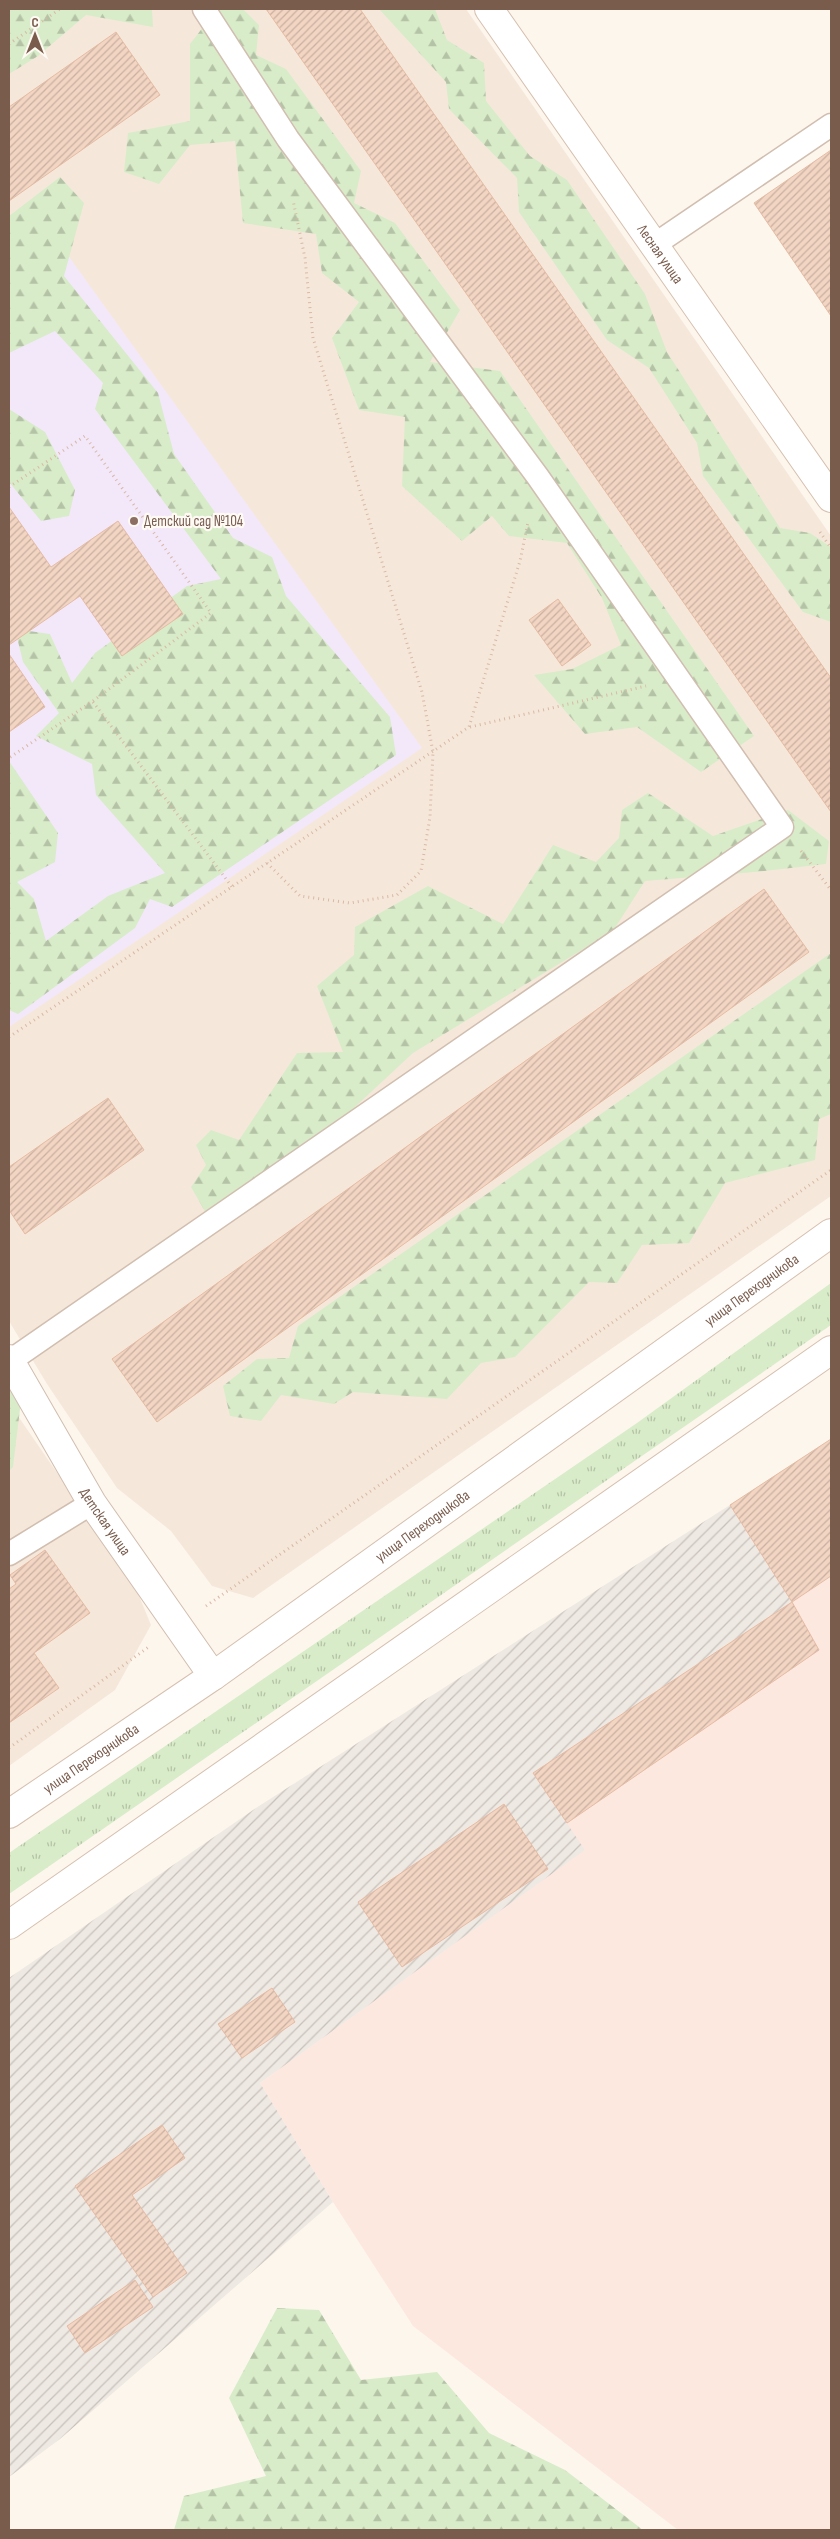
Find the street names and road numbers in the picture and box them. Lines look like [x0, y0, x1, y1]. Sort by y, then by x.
street label: Лесная улица [632, 220, 688, 288]
street label: улица Переходникова [701, 1250, 803, 1330]
street label: Детская улица [76, 1484, 135, 1559]
street label: улица Переходникова [372, 1485, 474, 1566]
street label: улица Переходникова [39, 1719, 143, 1798]

